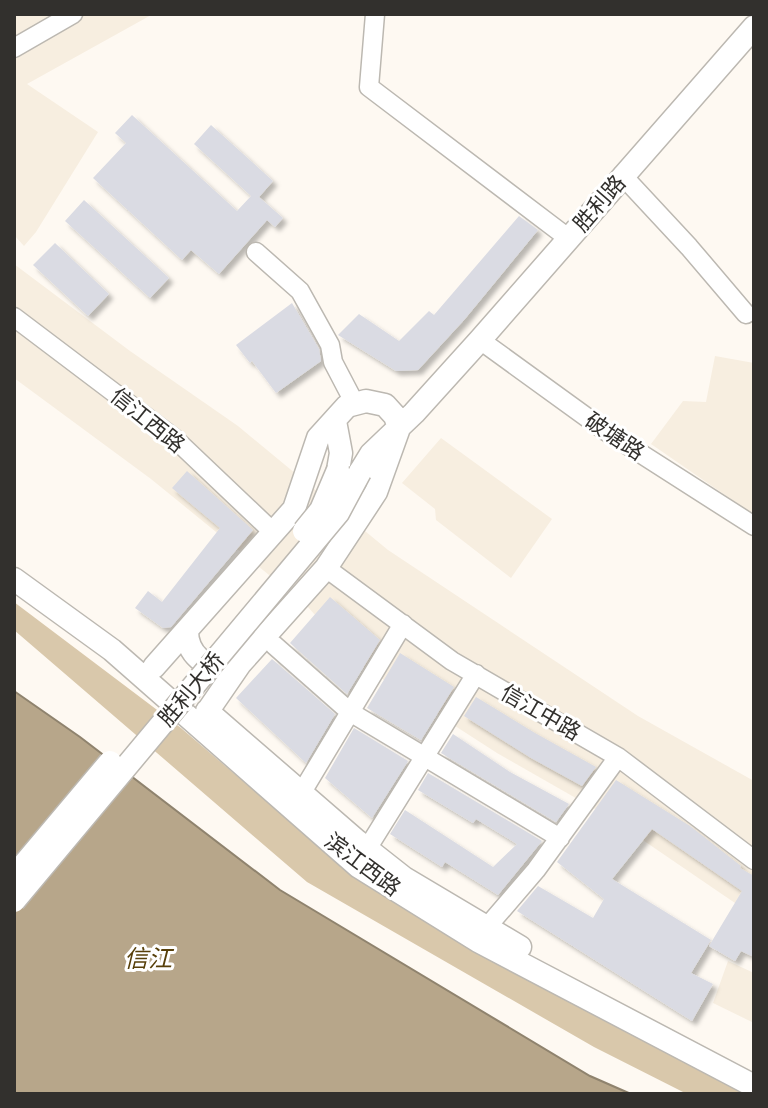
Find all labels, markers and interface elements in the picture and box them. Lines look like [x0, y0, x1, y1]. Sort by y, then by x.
street label: 胜利路 [569, 171, 630, 236]
street label: 信江西路 [106, 384, 189, 457]
street label: 破塘路 [581, 408, 649, 464]
street label: 胜利大桥 [154, 648, 228, 730]
street label: 信江中路 [497, 680, 585, 744]
street label: 滨江西路 [321, 829, 405, 900]
water label: 信江 [124, 946, 175, 972]

